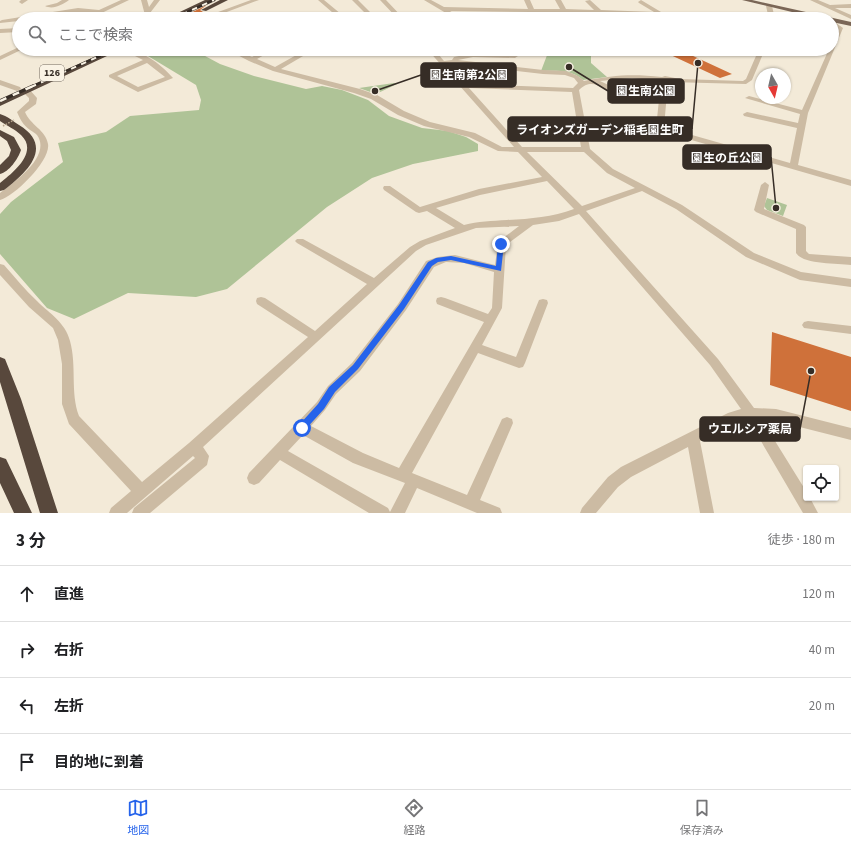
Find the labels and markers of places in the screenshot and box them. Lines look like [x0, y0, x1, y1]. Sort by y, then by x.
callout: 園生南第2公園 [421, 63, 516, 87]
callout: 園生南公園 [608, 79, 684, 103]
callout: ライオンズガーデン稲毛園生町 [508, 117, 692, 141]
callout: 園生の丘公園 [683, 145, 771, 169]
callout: ウエルシア薬局 [700, 417, 800, 441]

